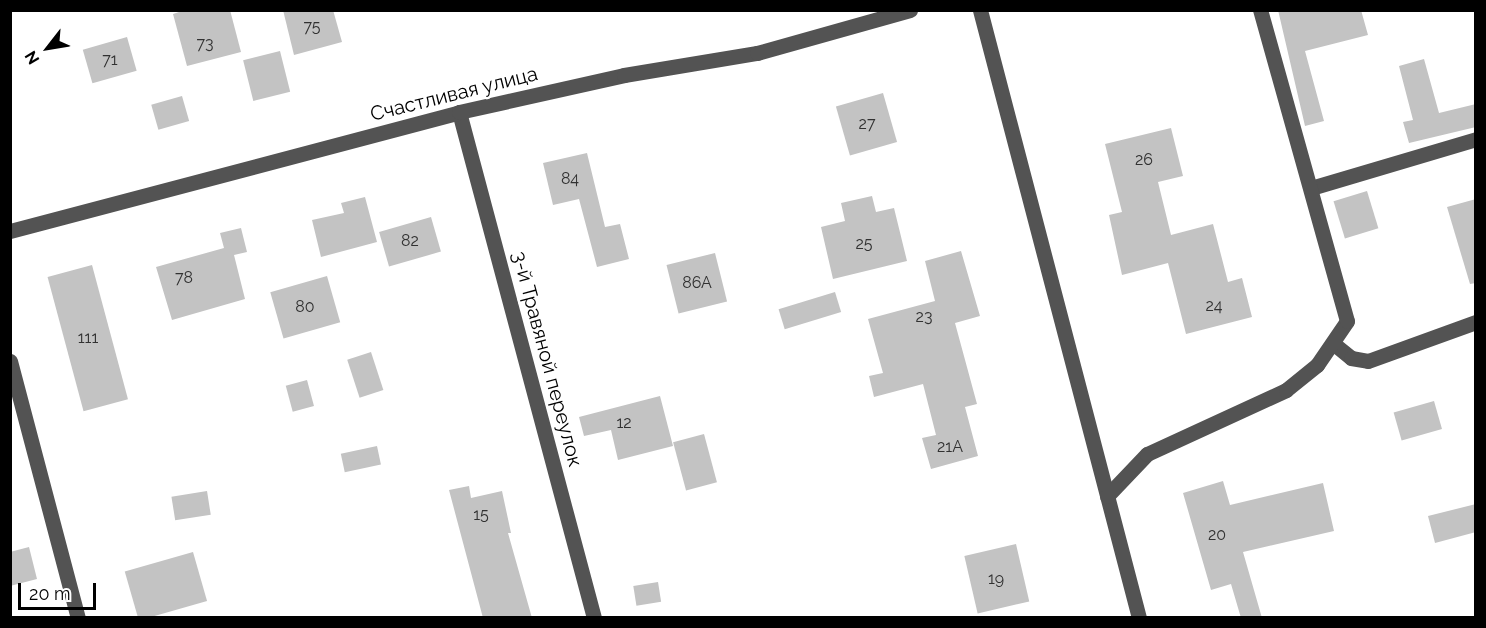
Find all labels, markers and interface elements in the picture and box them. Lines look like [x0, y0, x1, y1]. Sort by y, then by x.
house number: 75 [303, 17, 321, 37]
north arrow [18, 18, 78, 78]
house number: 73 [196, 34, 214, 54]
text: N [21, 47, 43, 68]
house number: 71 [102, 50, 118, 70]
street label: Счастливая улица [367, 62, 541, 126]
house number: 27 [859, 114, 875, 134]
house number: 26 [1135, 150, 1153, 170]
house number: 84 [561, 169, 579, 189]
house number: 82 [401, 231, 419, 251]
house number: 25 [855, 234, 873, 254]
street label: 3-й Травяной переулок [507, 248, 587, 470]
house number: 78 [175, 268, 193, 288]
house number: 86А [682, 273, 712, 293]
house number: 24 [1205, 296, 1223, 316]
house number: 80 [295, 297, 315, 317]
house number: 23 [916, 307, 932, 327]
house number: 111 [78, 328, 98, 348]
house number: 12 [616, 413, 632, 433]
house number: 21А [937, 437, 963, 457]
house number: 15 [473, 505, 489, 525]
house number: 20 [1208, 525, 1226, 545]
house number: 19 [988, 569, 1004, 589]
scale bar [21, 571, 99, 609]
text: 20 m [29, 583, 71, 604]

